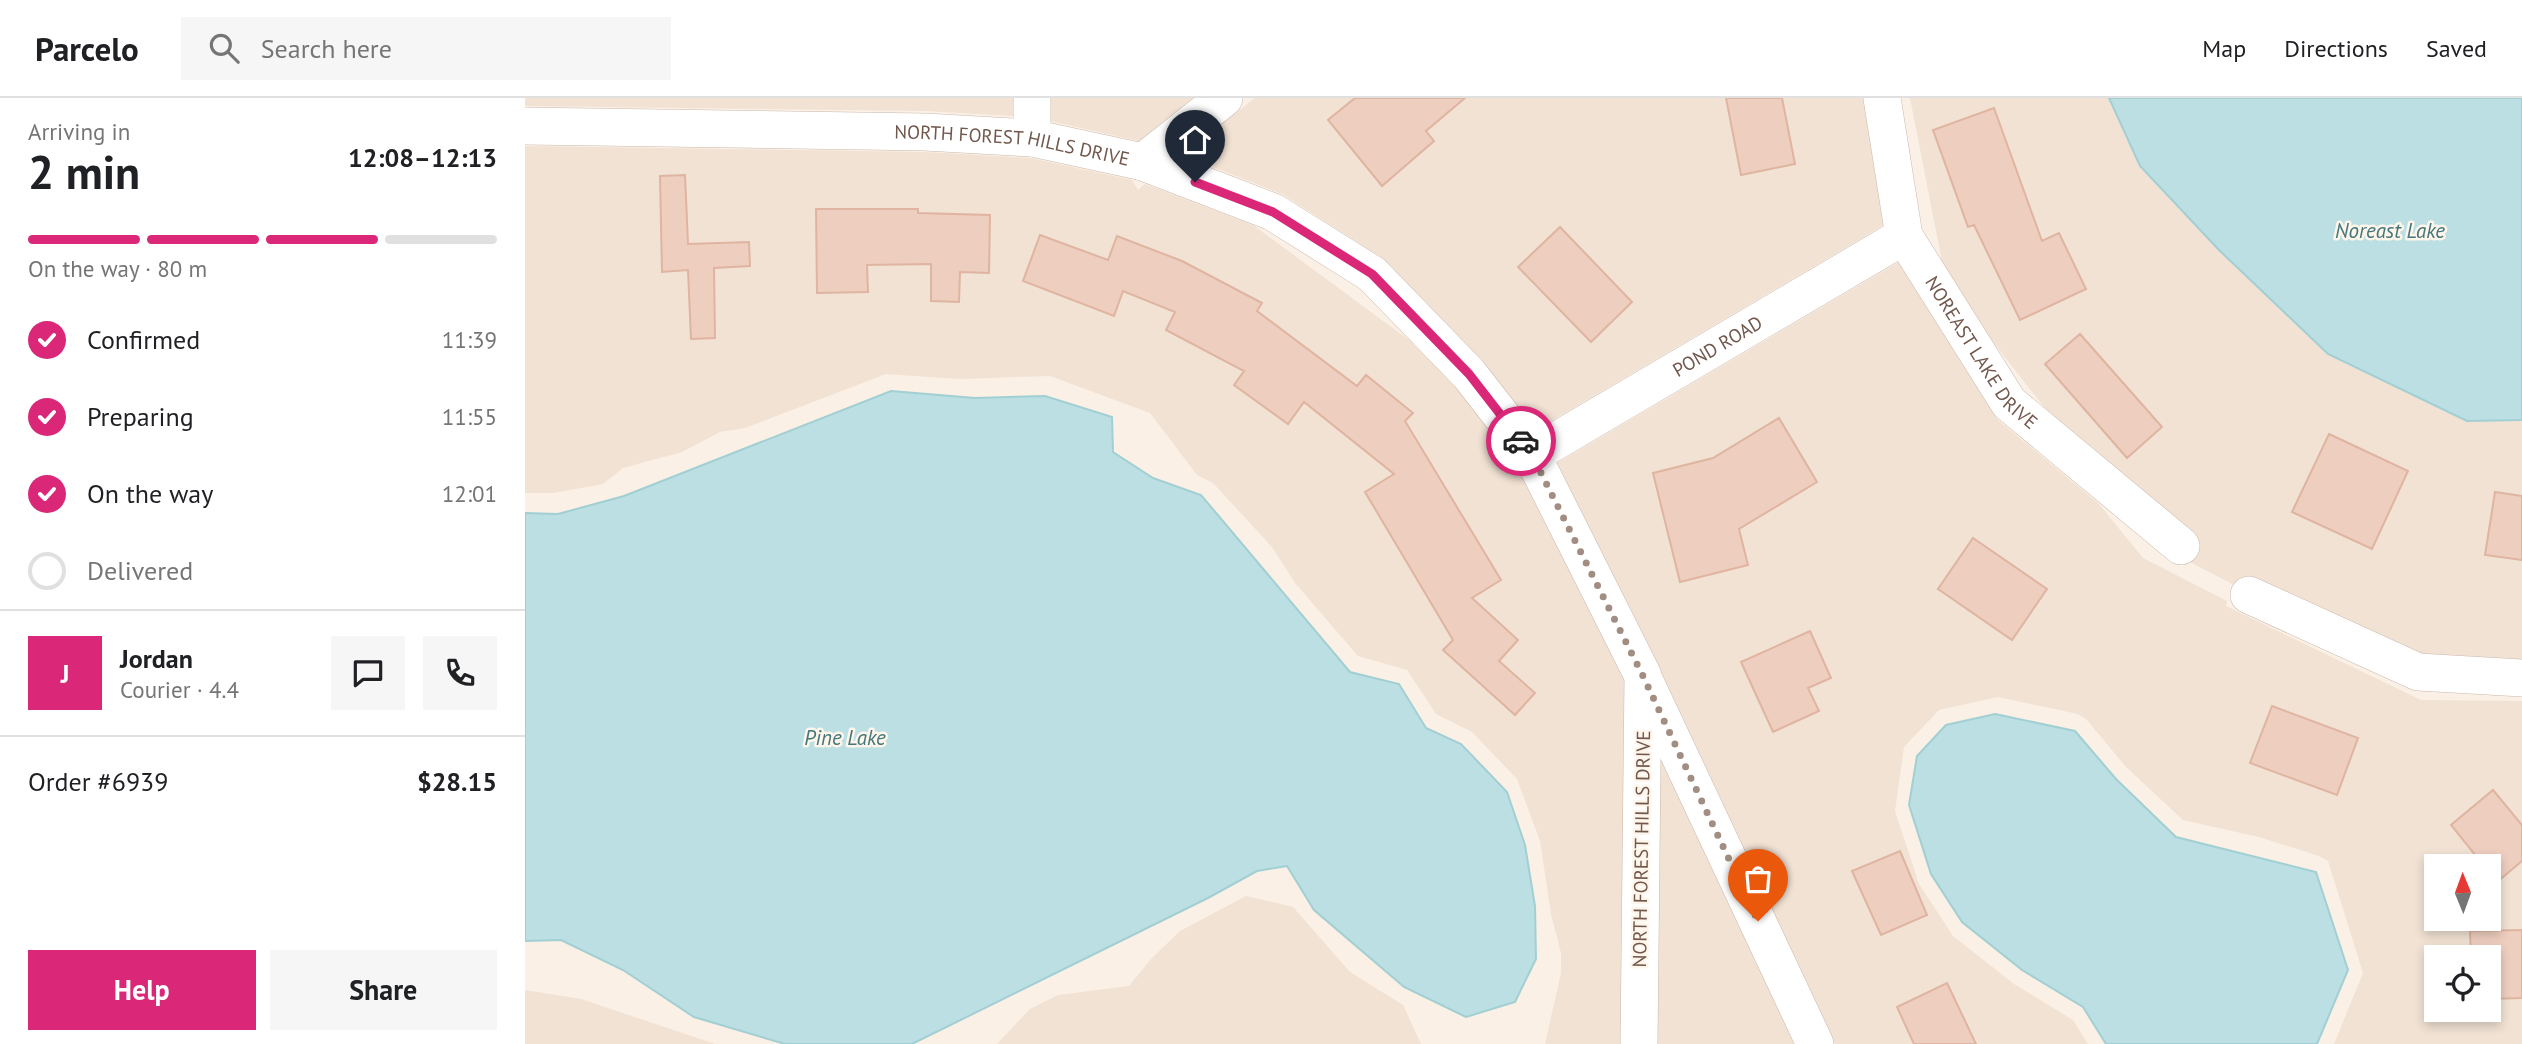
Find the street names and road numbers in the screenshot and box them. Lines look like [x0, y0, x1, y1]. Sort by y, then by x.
street label: NORTH FOREST HILLS DRIVE [894, 120, 1132, 171]
street label: NOREAST LAKE DRIVE [1920, 271, 2043, 434]
street label: POND ROAD [1668, 310, 1767, 382]
street label: NORTH FOREST HILLS DRIVE [1627, 730, 1655, 968]

